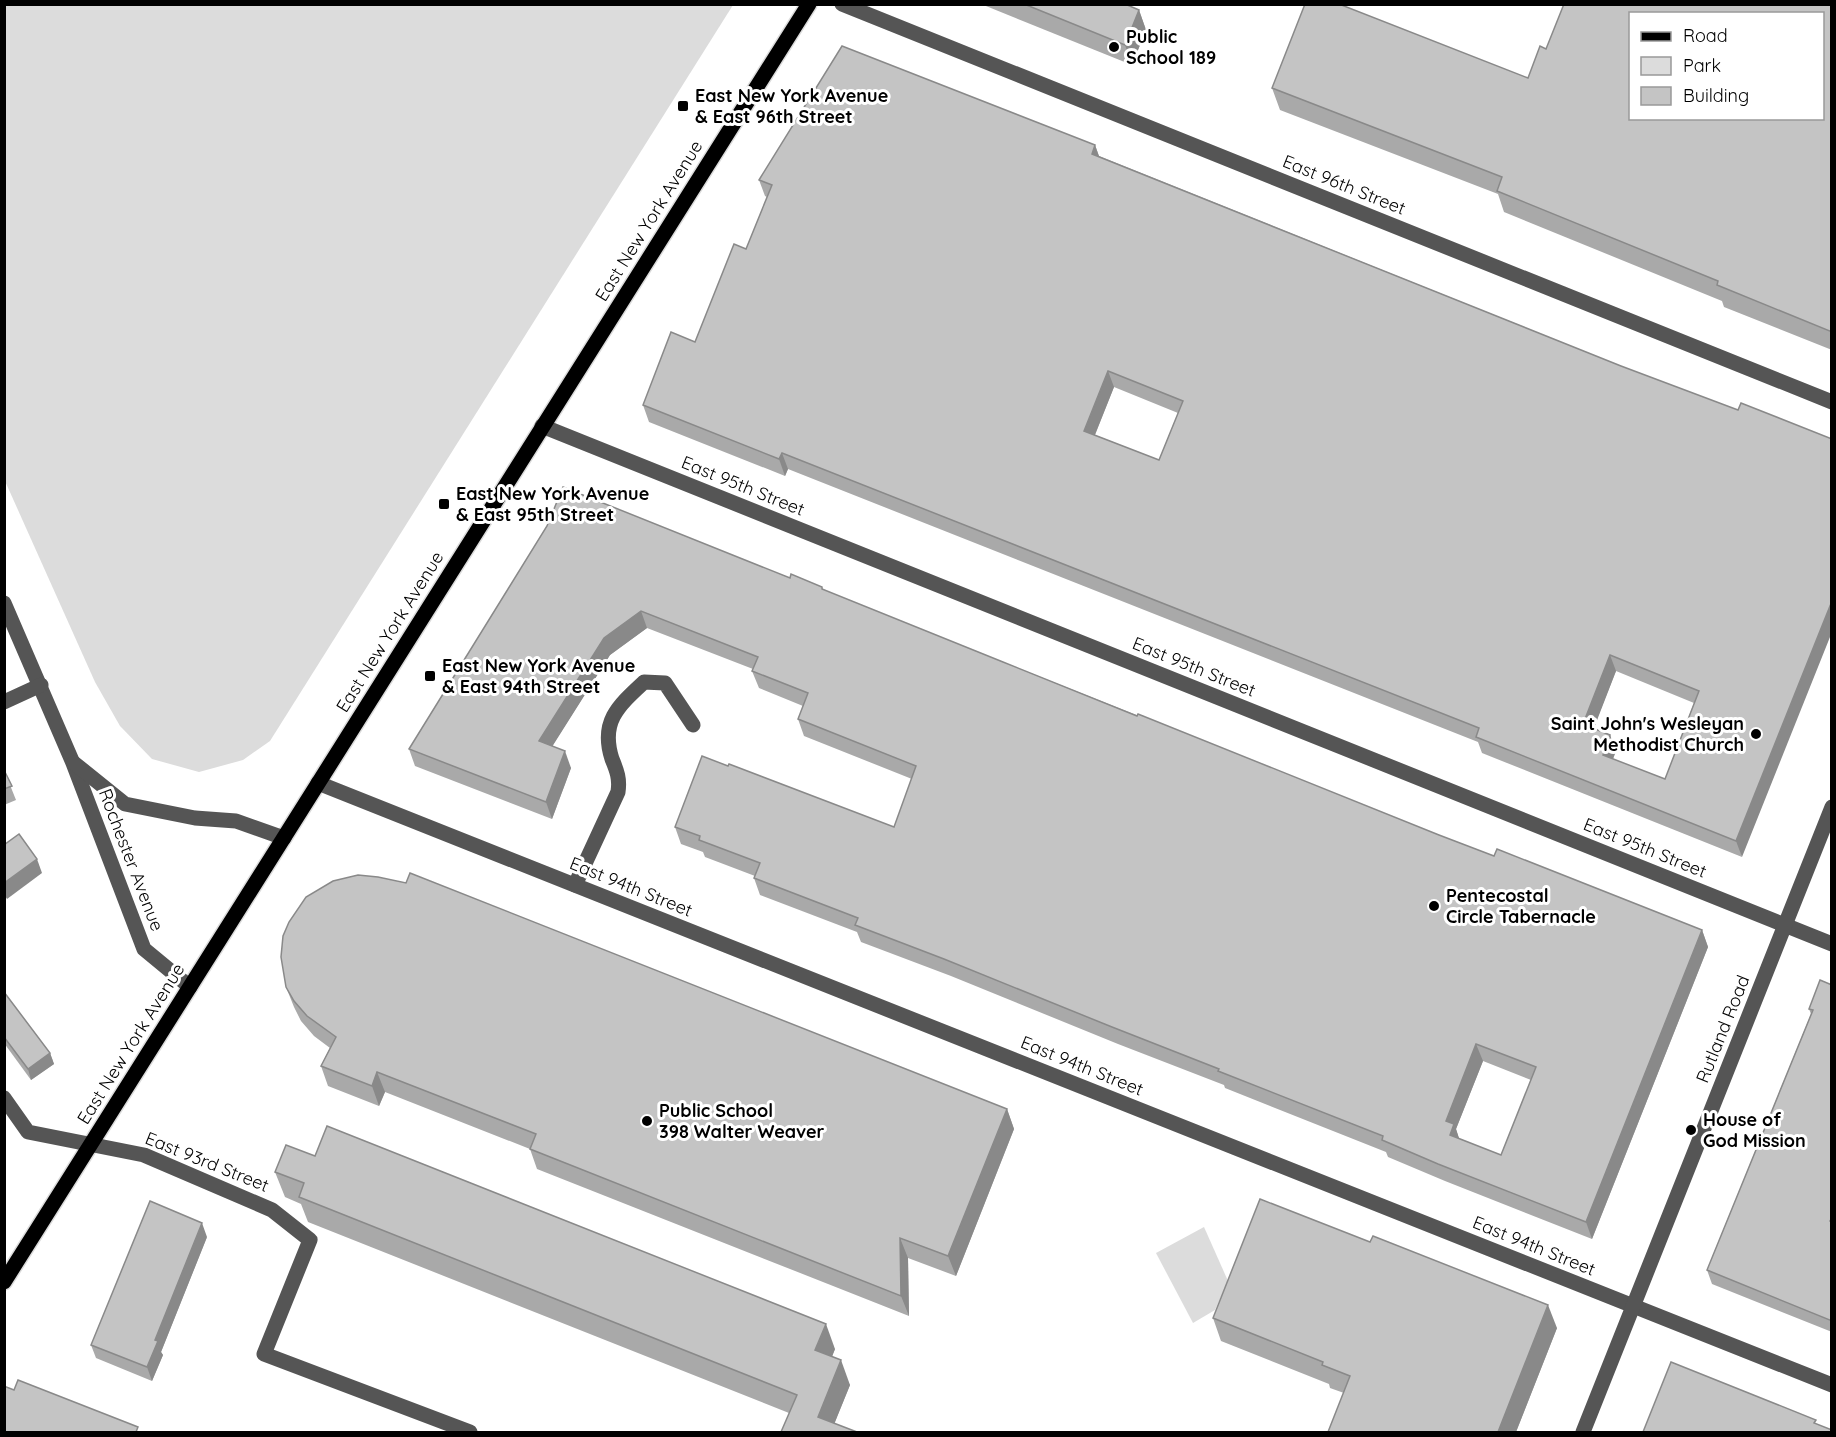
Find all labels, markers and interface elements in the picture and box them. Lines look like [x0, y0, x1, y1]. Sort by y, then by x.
legend [1629, 12, 1824, 120]
text: Road [1683, 24, 1728, 47]
place label: Public School 189 [1126, 25, 1216, 69]
marker: Public School 189 [1107, 40, 1121, 54]
text: Park [1683, 54, 1721, 77]
place label: East New York Avenue & East 96th Street [695, 84, 888, 128]
text: Building [1683, 84, 1749, 107]
marker: East New York Avenue & East 96th Street [676, 99, 690, 113]
street label: East New York Avenue [590, 136, 707, 306]
street label: East 96th Street [1279, 149, 1409, 220]
street label: East 95th Street [678, 450, 808, 521]
place label: East New York Avenue & East 95th Street [456, 482, 649, 526]
marker: East New York Avenue & East 95th Street [437, 497, 451, 511]
street label: East New York Avenue [331, 547, 448, 717]
street label: East 95th Street [1129, 631, 1259, 702]
place label: East New York Avenue & East 94th Street [442, 654, 635, 698]
marker: East New York Avenue & East 94th Street [423, 669, 437, 683]
place label: Saint John's Wesleyan Methodist Church [1551, 712, 1744, 756]
marker: Saint John's Wesleyan Methodist Church [1749, 727, 1763, 741]
street label: Rochester Avenue [94, 785, 169, 934]
street label: East 95th Street [1580, 812, 1710, 883]
street label: East 94th Street [566, 851, 696, 922]
place label: Pentecostal Circle Tabernacle [1446, 884, 1596, 928]
marker: Pentecostal Circle Tabernacle [1427, 899, 1441, 913]
street label: East New York Avenue [72, 959, 189, 1129]
street label: Rutland Road [1690, 972, 1755, 1086]
street label: East 94th Street [1017, 1030, 1147, 1101]
place label: Public School 398 Walter Weaver [659, 1099, 825, 1143]
place label: House of God Mission [1703, 1108, 1806, 1152]
marker: Public School 398 Walter Weaver [640, 1114, 654, 1128]
marker: House of God Mission [1684, 1123, 1698, 1137]
street label: East 93rd Street [142, 1126, 273, 1197]
street label: East 94th Street [1469, 1210, 1599, 1281]

